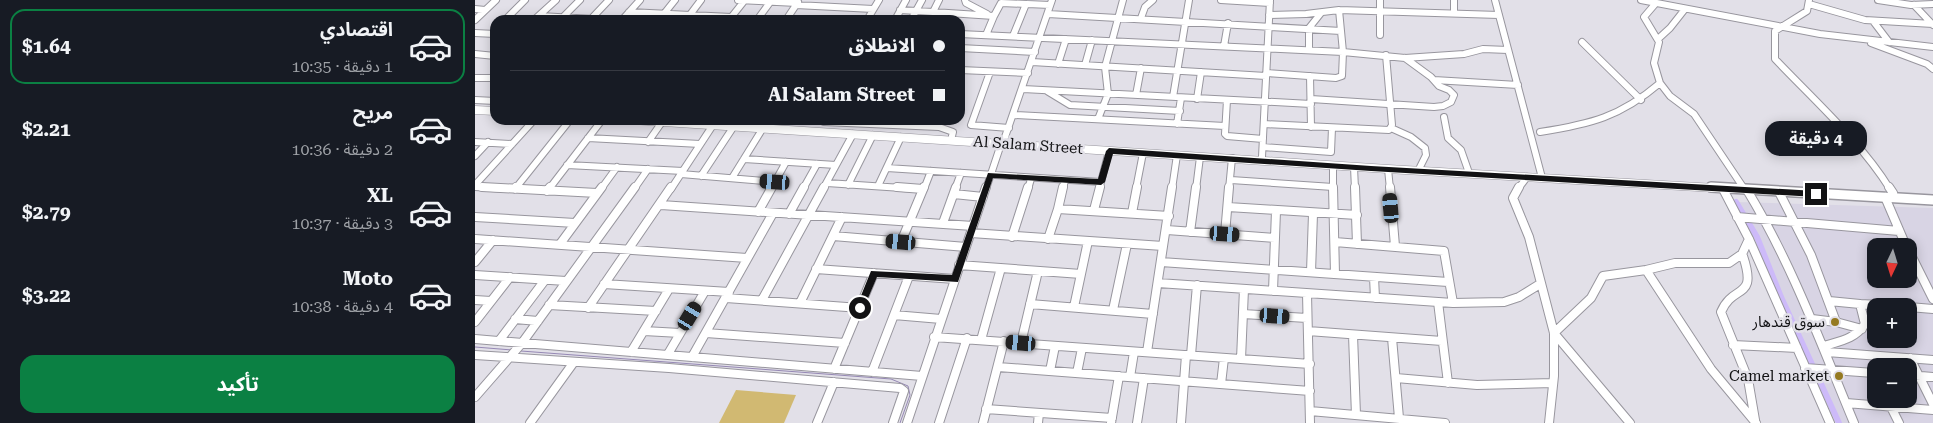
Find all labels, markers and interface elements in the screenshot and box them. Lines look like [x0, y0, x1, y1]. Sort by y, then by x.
text: اقتصادي [320, 18, 393, 41]
icon: car [408, 24, 453, 69]
text: الانطلاق [849, 34, 915, 57]
text: $1.64 [22, 35, 71, 58]
text: 1 دقيقة · 10:35 [291, 57, 393, 76]
text: Al Salam Street [768, 83, 915, 106]
text: مريح [353, 101, 393, 124]
icon: car [408, 107, 453, 152]
text: $2.21 [22, 118, 71, 141]
callout: 4 دقيقة [1765, 121, 1867, 156]
text: 4 دقيقة [1789, 129, 1843, 148]
street label: Al Salam Street [973, 132, 1084, 158]
text: 2 دقيقة · 10:36 [291, 140, 393, 159]
car [759, 173, 790, 191]
route end [1805, 183, 1827, 205]
text: XL [367, 184, 393, 207]
icon: car [408, 190, 453, 235]
car [1382, 192, 1399, 224]
text: $2.79 [22, 201, 71, 224]
text: 3 دقيقة · 10:37 [291, 214, 393, 233]
car [1209, 225, 1240, 243]
car [885, 233, 916, 251]
north arrow [1867, 238, 1917, 288]
map controls [1867, 238, 1917, 408]
text: Moto [343, 267, 393, 290]
icon: car [408, 273, 453, 318]
text: $3.22 [22, 284, 71, 307]
text: 4 دقيقة · 10:38 [291, 297, 393, 316]
route start [849, 297, 871, 319]
button: + [1867, 298, 1917, 348]
car [675, 299, 704, 333]
car [1259, 307, 1290, 325]
place label: سوق قندهار [1751, 313, 1825, 331]
marker: سوق قندهار [1829, 316, 1841, 328]
car [1005, 334, 1036, 352]
button: تأكيد [20, 355, 455, 413]
button: − [1867, 358, 1917, 408]
place label: Camel market [1729, 367, 1829, 385]
marker: Camel market [1833, 370, 1845, 382]

